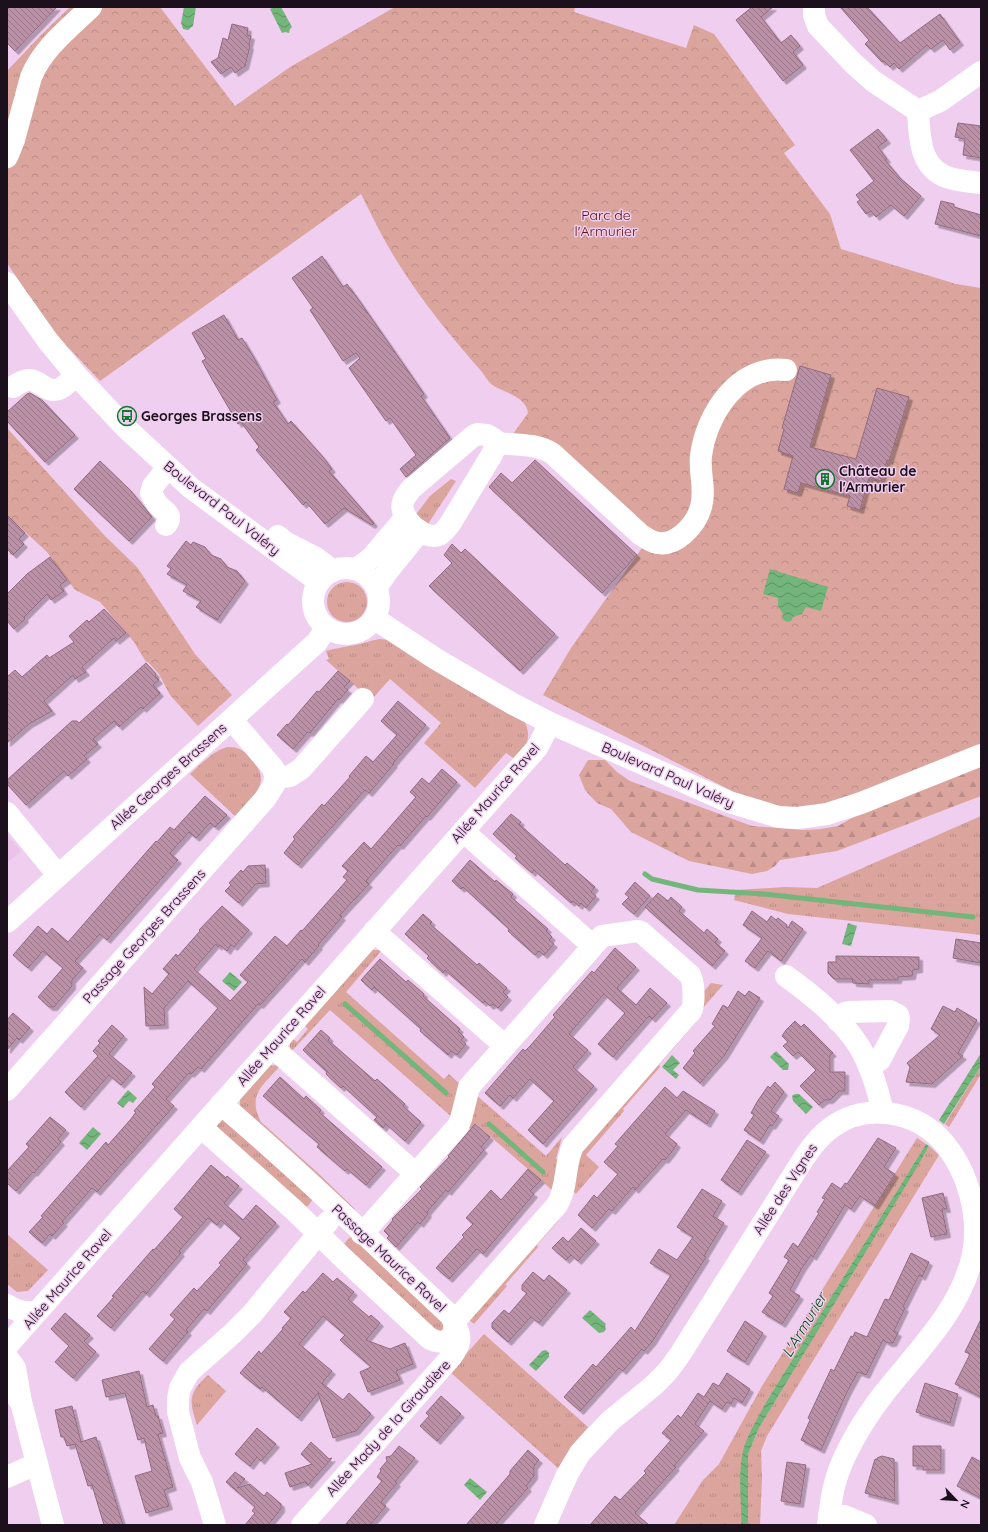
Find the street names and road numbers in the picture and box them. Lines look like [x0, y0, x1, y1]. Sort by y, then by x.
street label: Boulevard Paul Valéry [160, 457, 284, 559]
street label: Allée Georges Brassens [106, 719, 230, 833]
street label: Boulevard Paul Valéry [599, 738, 737, 812]
street label: Allée Maurice Ravel [447, 739, 543, 847]
street label: Passage Georges Brassens [79, 865, 209, 1007]
street label: Allée Maurice Ravel [233, 982, 329, 1090]
street label: Allée des Vignes [749, 1140, 821, 1238]
street label: Passage Maurice Ravel [328, 1200, 450, 1316]
street label: Allée Maurice Ravel [19, 1225, 115, 1333]
street label: Allée Mady de la Giraudière [322, 1356, 454, 1500]

